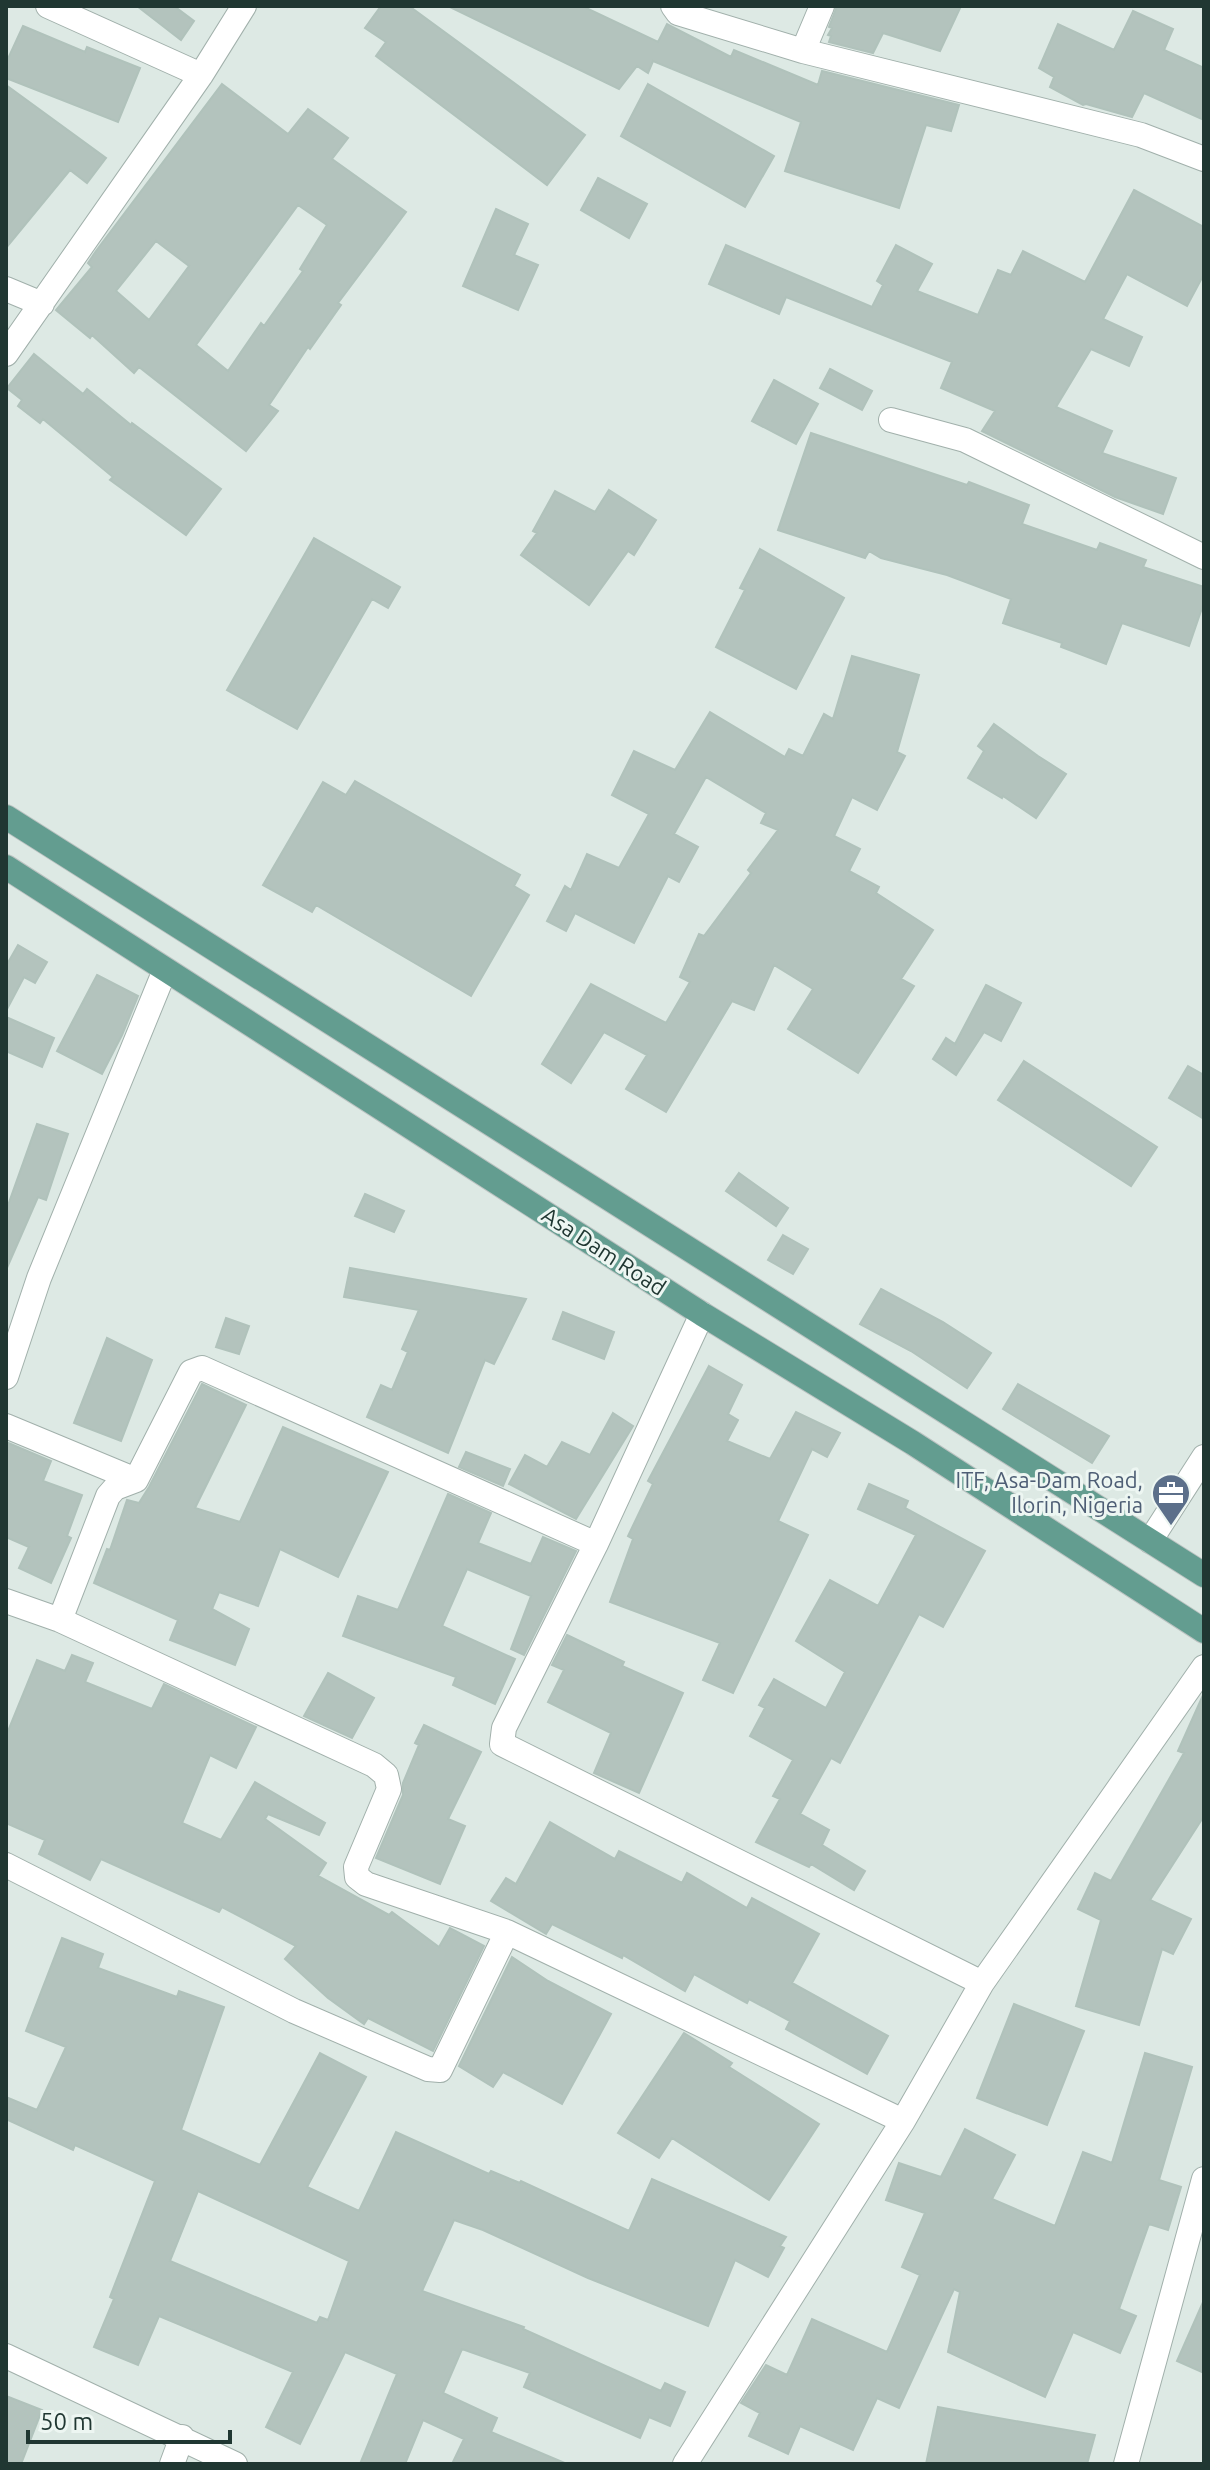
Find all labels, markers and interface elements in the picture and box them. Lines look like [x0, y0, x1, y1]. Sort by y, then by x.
street label: Asa Dam Road [538, 1201, 671, 1300]
place label: ITF, Asa-Dam Road, Ilorin, Nigeria [956, 1467, 1143, 1517]
office icon: ITF, Asa-Dam Road, Ilorin, Nigeria [1150, 1472, 1192, 1527]
scale bar [28, 2394, 230, 2444]
text: 50 m [40, 2408, 93, 2435]

